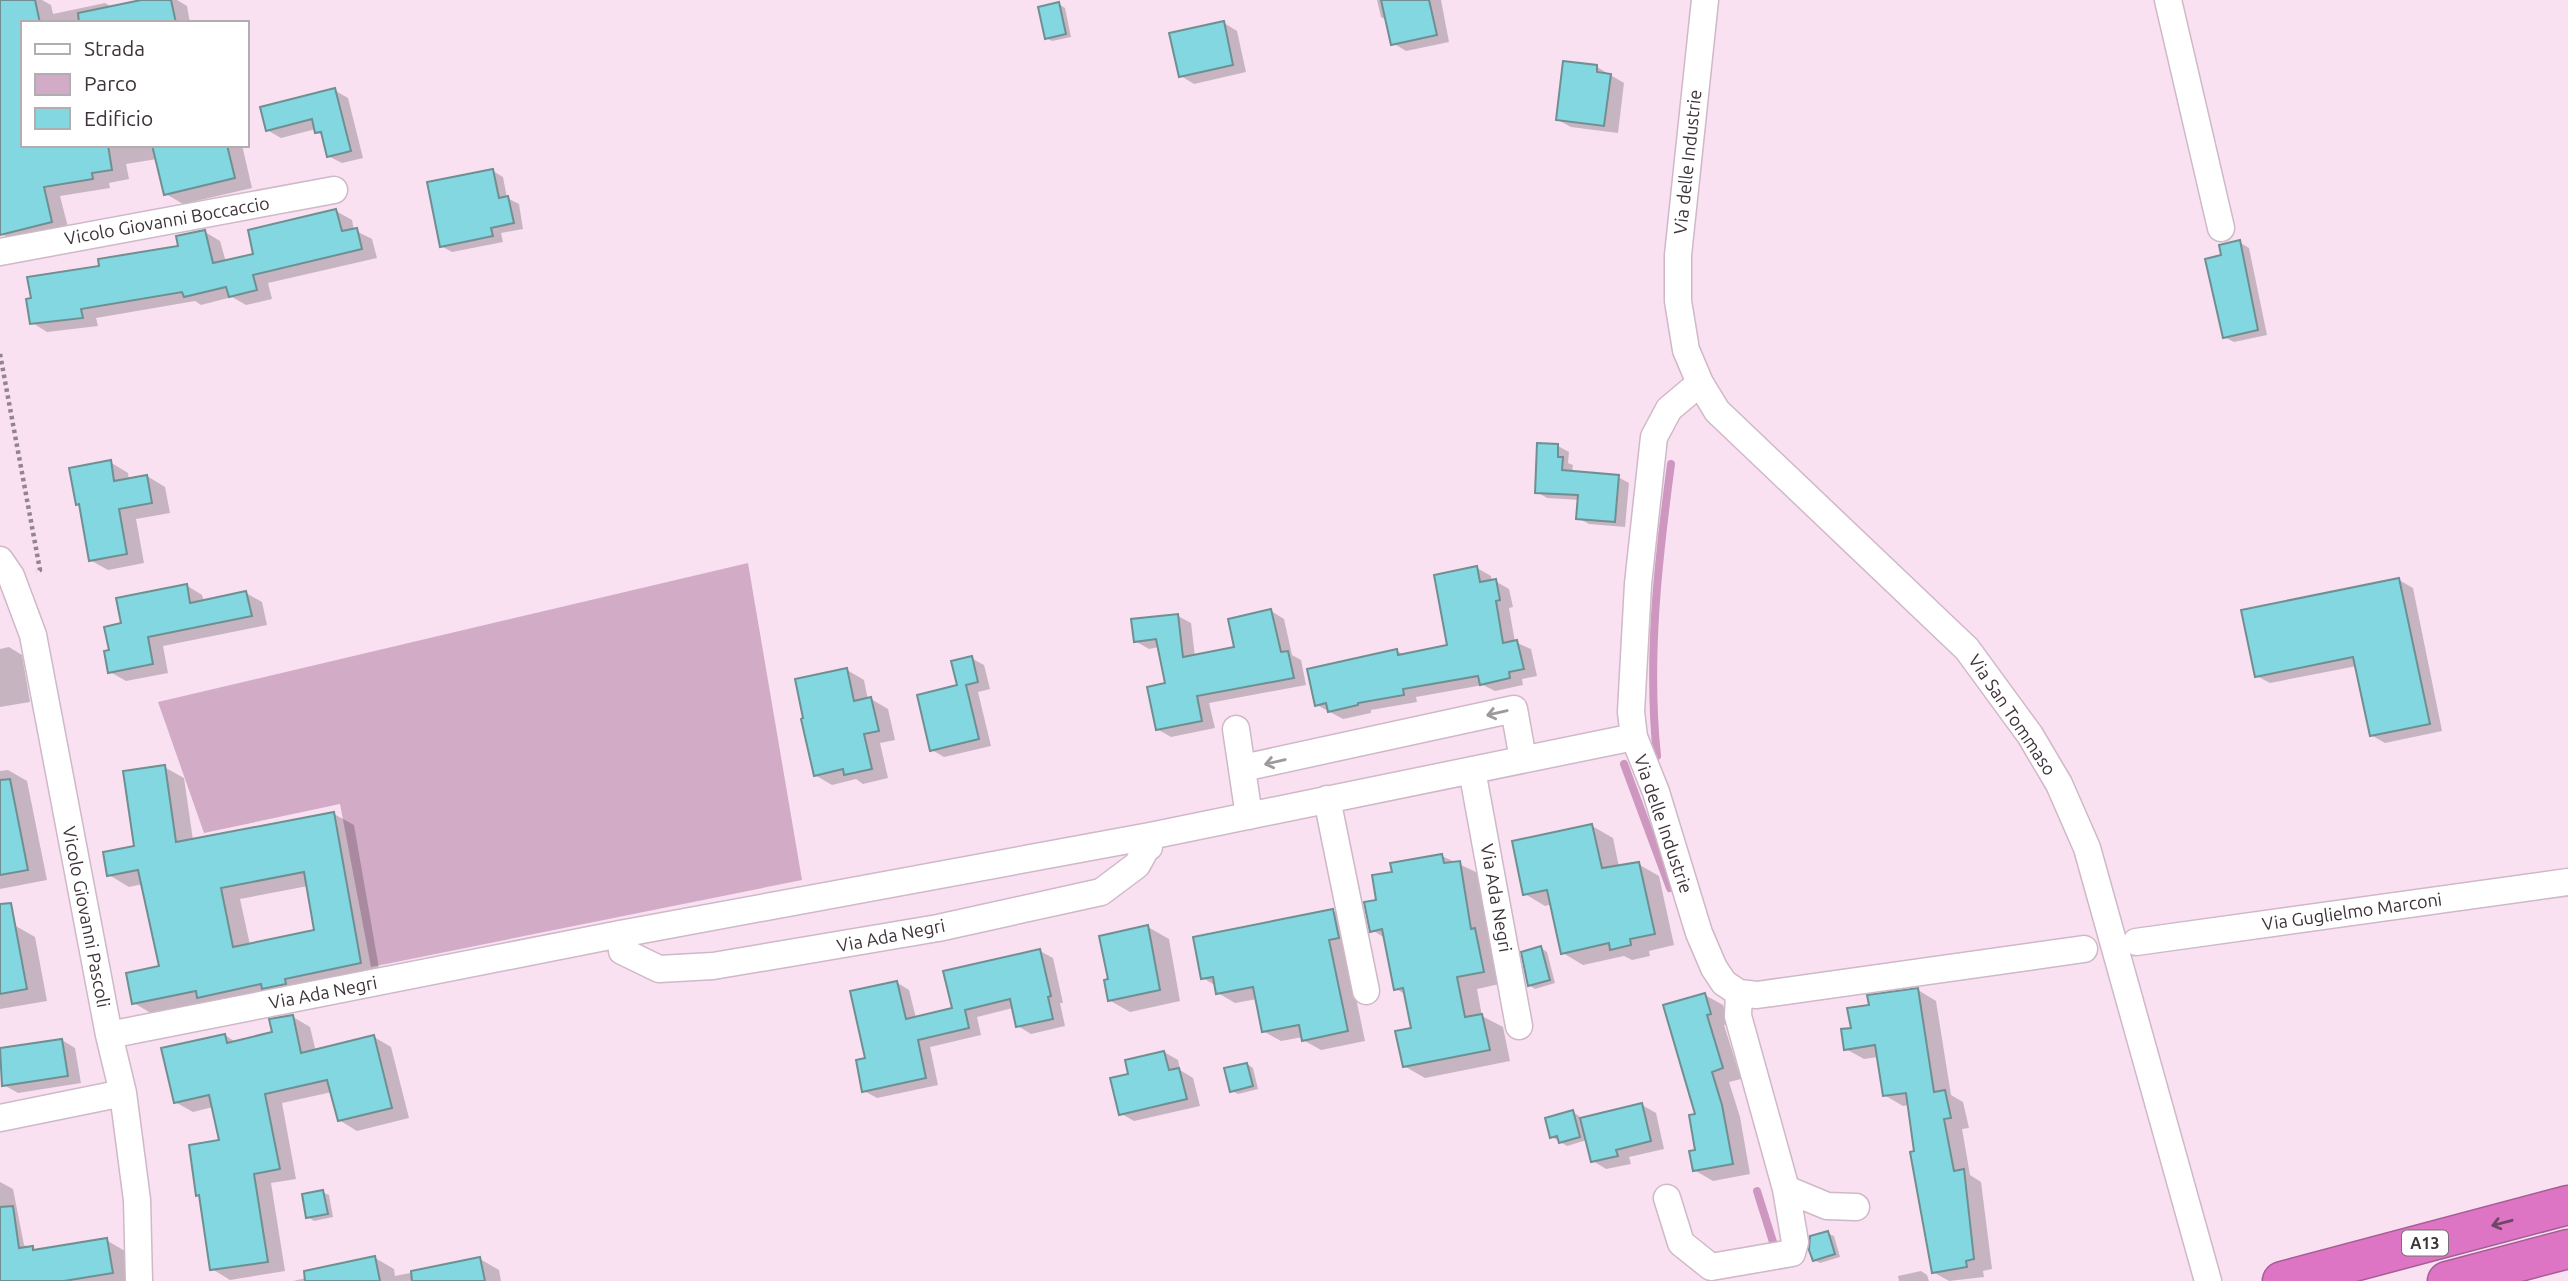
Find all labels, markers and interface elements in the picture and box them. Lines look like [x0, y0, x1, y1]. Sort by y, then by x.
legend [21, 21, 248, 147]
text: Strada [84, 36, 145, 60]
text: Parco [84, 71, 137, 95]
street label: Via delle Industrie [1669, 89, 1705, 235]
text: Edificio [84, 106, 153, 130]
street label: Vicolo Giovanni Boccaccio [63, 192, 271, 248]
street label: Via San Tommaso [1965, 650, 2061, 779]
one-way arrow [1486, 706, 1509, 720]
street label: Via delle Industrie [1631, 752, 1697, 896]
one-way arrow [1264, 756, 1287, 769]
street label: Vicolo Giovanni Pascoli [60, 825, 114, 1009]
street label: Via Ada Negri [1478, 842, 1516, 954]
street label: Via Guglielmo Marconi [2261, 888, 2443, 934]
street label: Via Ada Negri [835, 915, 947, 955]
street label: Via Ada Negri [267, 972, 379, 1012]
one-way arrow [2491, 1217, 2514, 1230]
road number: A13 [2402, 1231, 2448, 1256]

